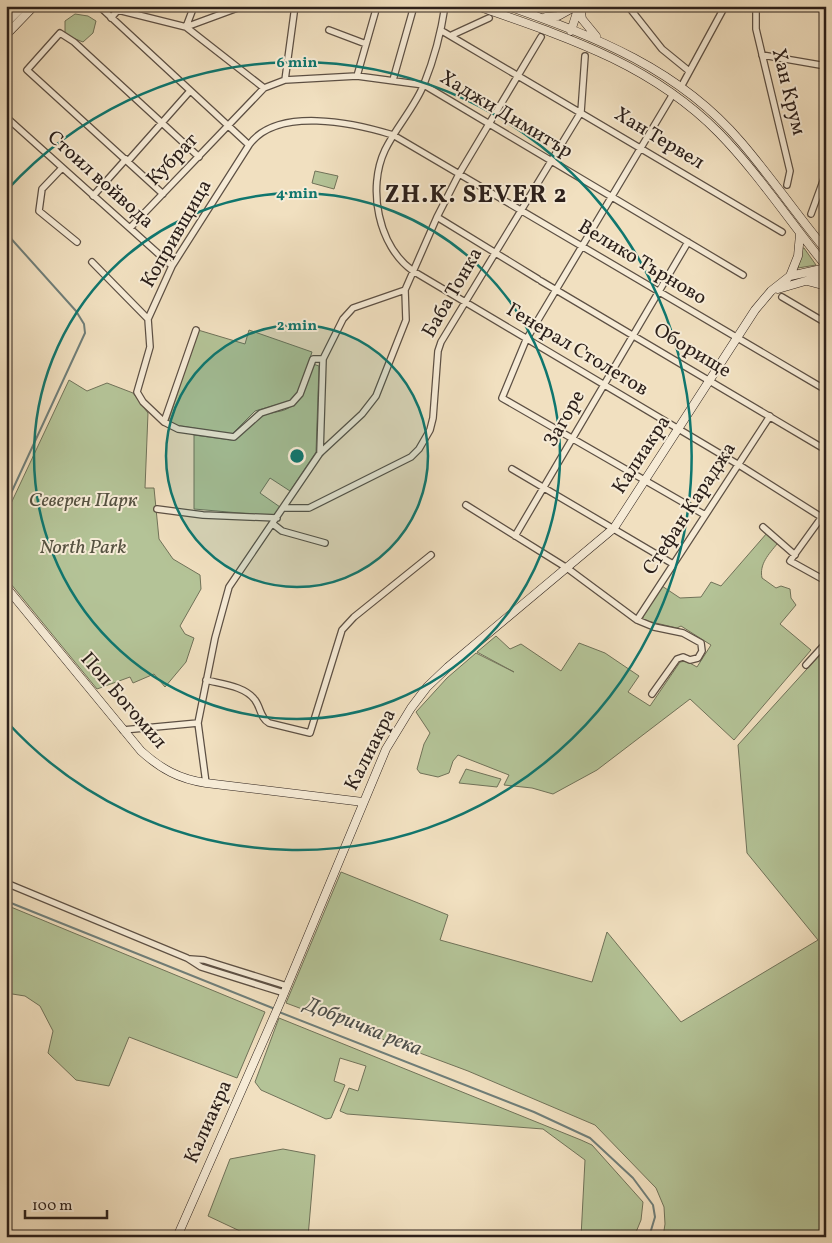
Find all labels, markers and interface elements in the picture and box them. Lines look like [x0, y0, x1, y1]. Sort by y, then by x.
street label: Хан Крум [764, 46, 812, 139]
text: 6 min [277, 53, 318, 74]
street label: Хаджи Димитър [434, 64, 578, 166]
street label: Хан Тервел [609, 101, 709, 177]
street label: Стоил войвода [40, 124, 160, 236]
street label: Кубрат [141, 127, 205, 193]
street label: Копривщица [135, 175, 219, 293]
district label: ZH.K. SEVER 2 [385, 178, 567, 213]
text: 4 min [276, 184, 318, 205]
street label: Велико Търново [572, 214, 712, 312]
street label: Баба Тонка [416, 243, 490, 343]
street label: Генерал Столетов [501, 296, 653, 404]
text: 2 min [277, 316, 317, 337]
street label: Оборище [648, 317, 736, 385]
street label: Загоре [538, 385, 592, 453]
street label: Калиакра [606, 410, 678, 500]
street label: Стефан Караджа [636, 437, 744, 581]
centre of rings [288, 447, 306, 465]
park label: Северен Парк [29, 487, 138, 515]
park label: North Park [39, 534, 127, 562]
street label: Поп Богомил [73, 647, 173, 755]
street label: Калиакра [338, 704, 404, 796]
water label: Добричка река [298, 989, 426, 1064]
street label: Калиакра [178, 1076, 240, 1168]
scale bar [25, 1188, 108, 1220]
text: 100 m [32, 1196, 72, 1217]

